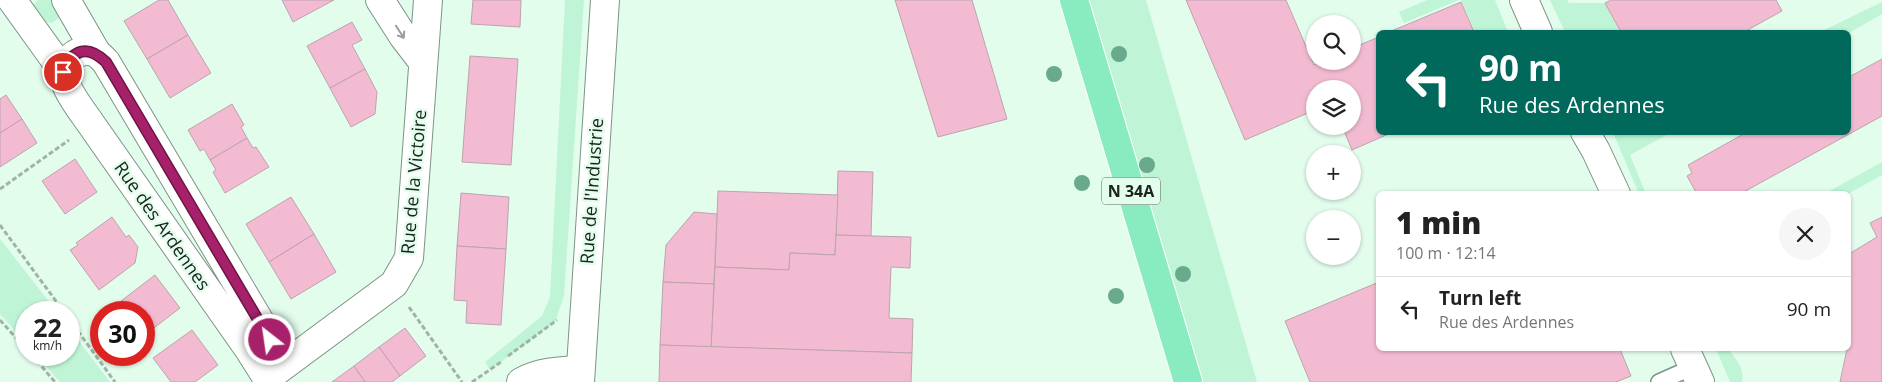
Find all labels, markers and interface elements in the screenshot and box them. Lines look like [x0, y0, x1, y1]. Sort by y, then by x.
map controls [1306, 15, 1361, 265]
button: search [1306, 15, 1361, 70]
one-way arrow [395, 25, 406, 39]
text: 90 m [1479, 44, 1562, 91]
icon: left [1396, 50, 1461, 115]
pin [42, 51, 84, 93]
icon: arrive [49, 58, 77, 86]
button: layers [1306, 80, 1361, 135]
text: Rue des Ardennes [1479, 89, 1665, 119]
street label: Rue de la Victoire [395, 109, 431, 255]
street label: Rue de l'Industrie [574, 117, 608, 265]
button: + [1306, 145, 1361, 200]
street label: Rue des Ardennes [109, 156, 216, 295]
road number: N 34A [1102, 178, 1160, 205]
text: 1 min [1396, 202, 1481, 243]
button: close [1779, 208, 1831, 260]
button: − [1306, 210, 1361, 265]
text: 100 m · 12:14 [1396, 242, 1496, 264]
text: Turn left [1439, 285, 1521, 311]
icon: left [1396, 295, 1424, 323]
text: 90 m [1787, 296, 1831, 322]
speed limit sign: 30 [90, 301, 155, 366]
text: 22 [33, 310, 62, 344]
text: Rue des Ardennes [1439, 311, 1574, 333]
position arrow [243, 313, 295, 365]
text: km/h [33, 337, 62, 354]

